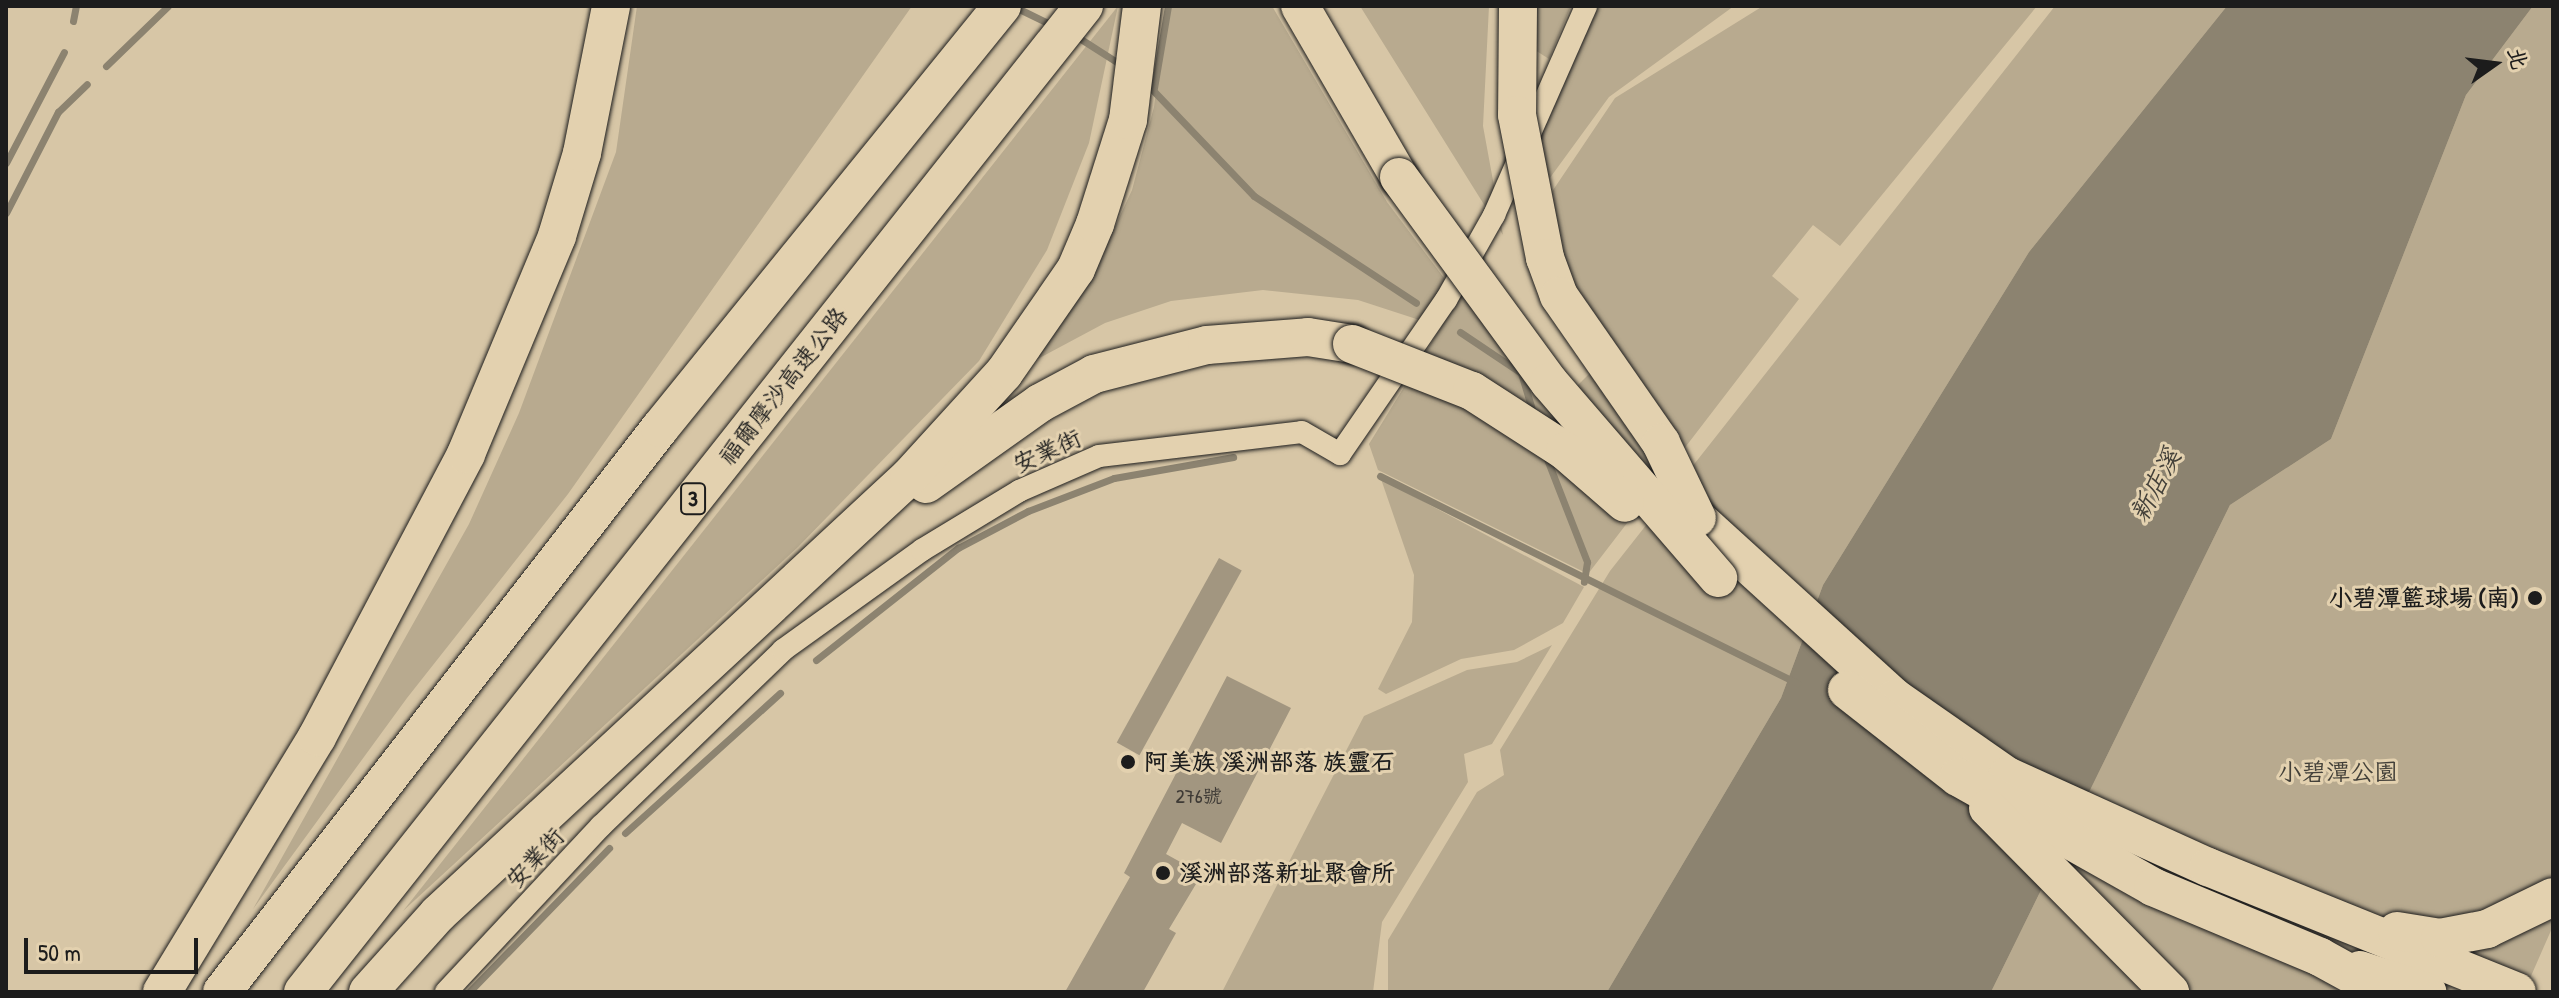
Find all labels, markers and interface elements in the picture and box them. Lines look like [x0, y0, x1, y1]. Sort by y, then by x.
north arrow [2455, 24, 2535, 104]
text: 北 [2501, 44, 2536, 72]
street label: 福爾摩沙高速公路 [713, 301, 853, 471]
street label: 安業街 [1008, 423, 1086, 479]
water label: 新店溪 [2123, 443, 2187, 527]
road number: 3 [679, 481, 707, 517]
place label: 小碧潭籃球場 (南) [2329, 584, 2519, 612]
marker: 小碧潭籃球場 (南) [2526, 589, 2544, 607]
place label: 阿美族 溪洲部落 族靈石 [1144, 748, 1395, 776]
marker: 阿美族 溪洲部落 族靈石 [1119, 753, 1137, 771]
park label: 小碧潭公園 [2278, 758, 2398, 786]
house number: 276號 [1175, 783, 1223, 807]
street label: 安業街 [500, 822, 570, 894]
place label: 溪洲部落新址聚會所 [1179, 859, 1395, 887]
marker: 溪洲部落新址聚會所 [1154, 864, 1172, 882]
scale bar [28, 922, 202, 972]
text: 50 m [38, 936, 81, 968]

